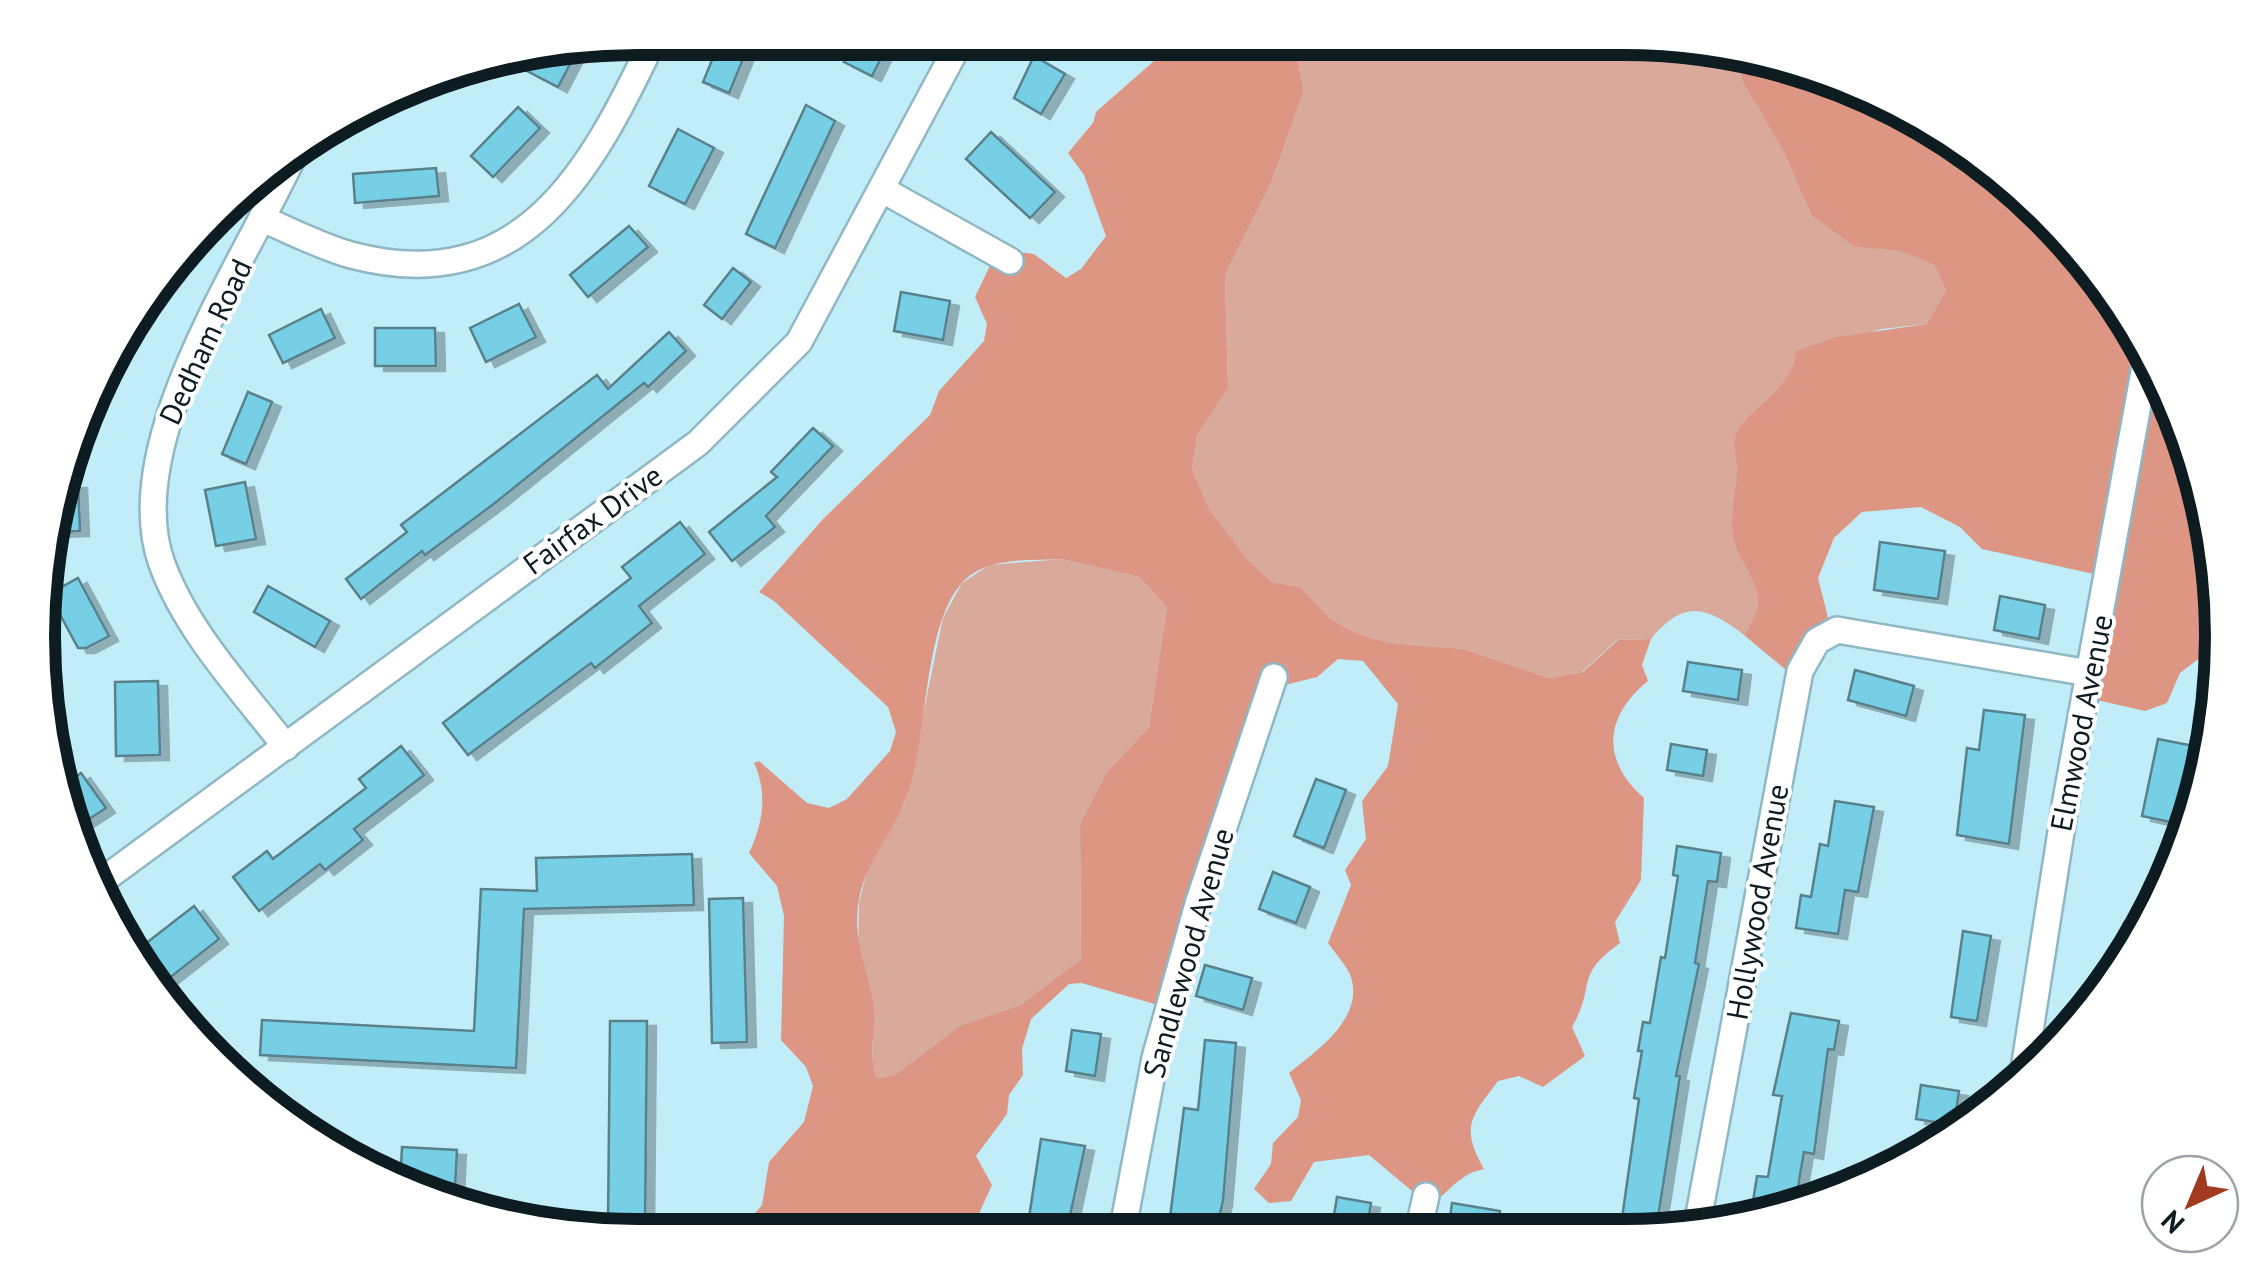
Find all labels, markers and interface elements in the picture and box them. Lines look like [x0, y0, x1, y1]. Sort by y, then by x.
street label: Dedham Road [149, 252, 260, 430]
street label: Fairfax Drive [515, 455, 669, 582]
street label: Elmwood Avenue [2040, 611, 2121, 834]
street label: Hollywood Avenue [1717, 781, 1796, 1023]
street label: Sandlewood Avenue [1133, 823, 1242, 1082]
north arrow [2140, 1154, 2240, 1254]
text: N [2153, 1203, 2192, 1242]

